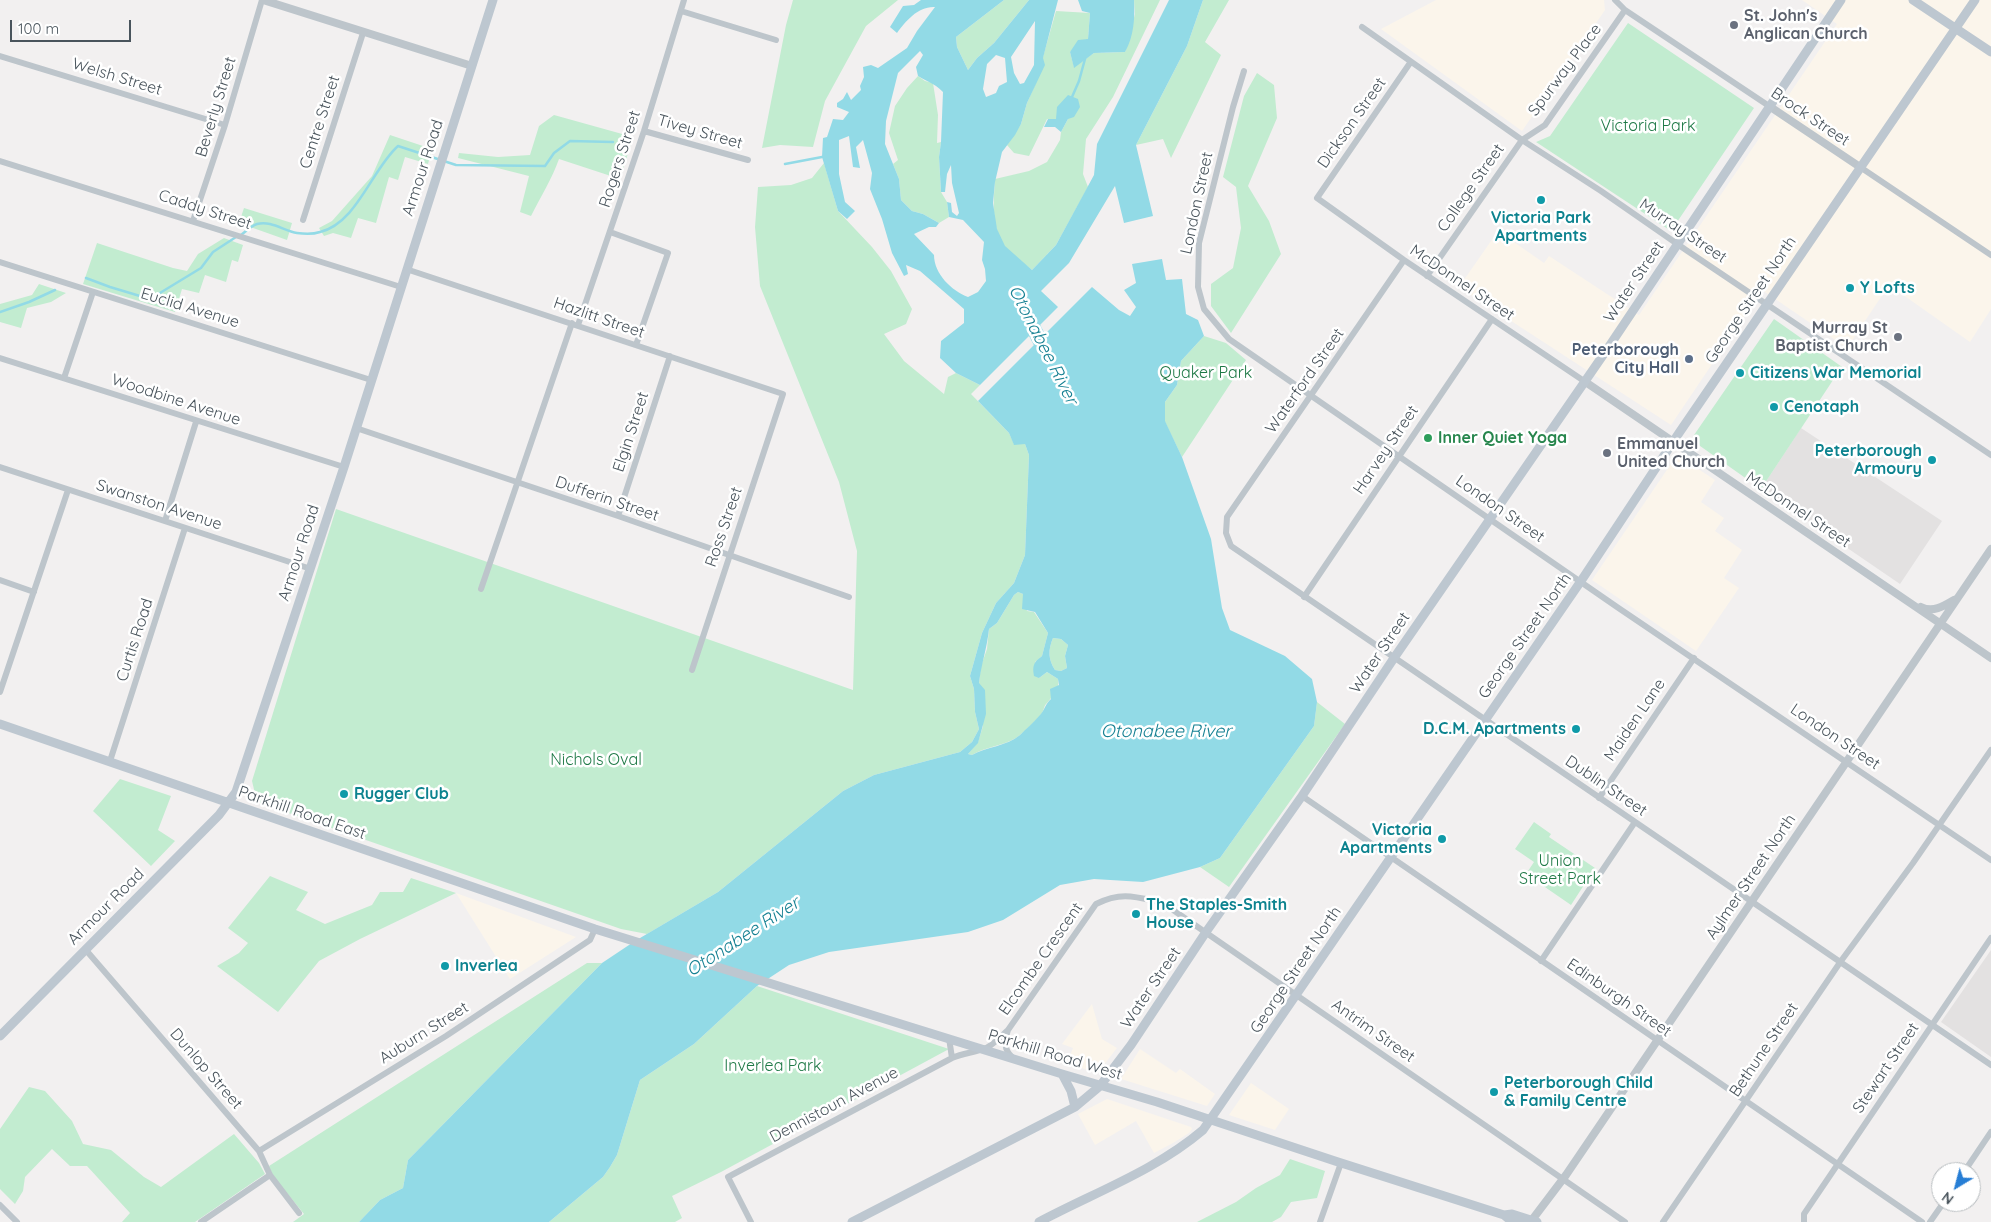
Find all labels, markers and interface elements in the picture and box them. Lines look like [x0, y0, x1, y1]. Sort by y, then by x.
place label: St. John's Anglican Church [1744, 6, 1868, 44]
scale bar [12, 10, 134, 42]
text: 100 m [18, 19, 59, 38]
marker: St. John's Anglican Church [1728, 19, 1740, 31]
street label: Spurway Place [1524, 20, 1606, 120]
street label: Welsh Street [70, 54, 164, 100]
street label: Beverly Street [192, 55, 240, 159]
street label: Centre Street [296, 73, 344, 171]
street label: Dickson Street [1314, 74, 1390, 172]
street label: Brock Street [1767, 84, 1853, 150]
street label: Rogers Street [595, 108, 645, 210]
street label: Tivey Street [655, 111, 745, 153]
park label: Victoria Park [1601, 116, 1695, 136]
street label: Armour Road [398, 117, 448, 219]
street label: College Street [1434, 140, 1508, 236]
street label: London Street [1177, 150, 1217, 256]
street label: Caddy Street [156, 186, 254, 234]
marker: Victoria Park Apartments [1535, 194, 1547, 206]
street label: Murray Street [1636, 195, 1730, 267]
place label: Victoria Park Apartments [1491, 208, 1591, 246]
street label: George Street North [1701, 233, 1801, 367]
street label: Water Street [1600, 238, 1668, 326]
street label: McDonnel Street [1406, 241, 1518, 325]
place label: Y Lofts [1860, 278, 1915, 298]
water label: Otonabee River [1004, 282, 1082, 408]
marker: Y Lofts [1844, 282, 1856, 294]
street label: Euclid Avenue [138, 284, 242, 332]
street label: Hazlitt Street [551, 293, 647, 343]
place label: Murray St Baptist Church [1775, 318, 1888, 356]
street label: Waterford Street [1262, 325, 1348, 437]
marker: Murray St Baptist Church [1892, 331, 1904, 343]
place label: Peterborough City Hall [1572, 340, 1679, 378]
marker: Peterborough City Hall [1683, 353, 1695, 365]
park label: Quaker Park [1160, 363, 1252, 383]
place label: Citizens War Memorial [1750, 363, 1922, 383]
marker: Citizens War Memorial [1734, 367, 1746, 379]
street label: Woodbine Avenue [109, 370, 243, 430]
street label: Elgin Street [609, 389, 653, 475]
place label: Cenotaph [1784, 397, 1859, 417]
marker: Cenotaph [1768, 401, 1780, 413]
street label: Harvey Street [1349, 402, 1423, 498]
place label: Inner Quiet Yoga [1438, 428, 1567, 448]
marker: Inner Quiet Yoga [1422, 432, 1434, 444]
place label: Emmanuel United Church [1617, 434, 1725, 472]
place label: Peterborough Armoury [1815, 441, 1922, 479]
marker: Emmanuel United Church [1601, 447, 1613, 459]
marker: Peterborough Armoury [1926, 454, 1938, 466]
street label: McDonnel Street [1742, 468, 1854, 552]
street label: London Street [1452, 471, 1548, 547]
street label: Dufferin Street [553, 472, 661, 526]
street label: Swanston Avenue [94, 476, 224, 534]
street label: Ross Street [701, 484, 747, 570]
street label: Armour Road [274, 502, 324, 604]
street label: George Street North [1474, 570, 1576, 702]
street label: Curtis Road [113, 596, 157, 684]
street label: Water Street [1346, 609, 1414, 697]
street label: Maiden Lane [1600, 675, 1670, 765]
street label: London Street [1786, 700, 1884, 774]
place label: D.C.M. Apartments [1423, 719, 1566, 739]
water label: Otonabee River [1101, 721, 1231, 743]
marker: D.C.M. Apartments [1570, 723, 1582, 735]
park label: Nichols Oval [550, 750, 642, 770]
street label: Dublin Street [1561, 752, 1651, 820]
street label: Parkhill Road East [236, 782, 368, 844]
place label: Rugger Club [354, 784, 449, 804]
marker: Rugger Club [338, 788, 350, 800]
street label: Aylmer Street North [1702, 811, 1800, 943]
place label: Victoria Apartments [1340, 820, 1432, 858]
marker: Victoria Apartments [1436, 833, 1448, 845]
park label: Union Street Park [1519, 851, 1601, 889]
street label: Armour Road [64, 865, 148, 949]
water label: Otonabee River [682, 892, 804, 982]
place label: The Staples-Smith House [1146, 895, 1287, 933]
street label: Elcombe Crescent [995, 899, 1087, 1019]
street label: George Street North [1246, 903, 1346, 1037]
marker: The Staples-Smith House [1130, 908, 1142, 920]
street label: Water Street [1117, 944, 1185, 1032]
street label: Edinburgh Street [1563, 955, 1675, 1041]
place label: Inverlea [455, 956, 518, 976]
marker: Inverlea [439, 960, 451, 972]
street label: Antrim Street [1328, 995, 1418, 1067]
street label: Auburn Street [376, 998, 472, 1068]
street label: Bethune Street [1725, 999, 1803, 1101]
street label: Stewart Street [1849, 1019, 1923, 1117]
street label: Dunlop Street [166, 1025, 246, 1113]
street label: Parkhill Road West [986, 1025, 1124, 1085]
park label: Inverlea Park [724, 1056, 822, 1076]
street label: Dennistoun Avenue [767, 1063, 901, 1147]
place label: Peterborough Child & Family Centre [1504, 1073, 1653, 1111]
marker: Peterborough Child & Family Centre [1488, 1086, 1500, 1098]
north arrow [1931, 1162, 1981, 1212]
text: N [1938, 1188, 1957, 1208]

